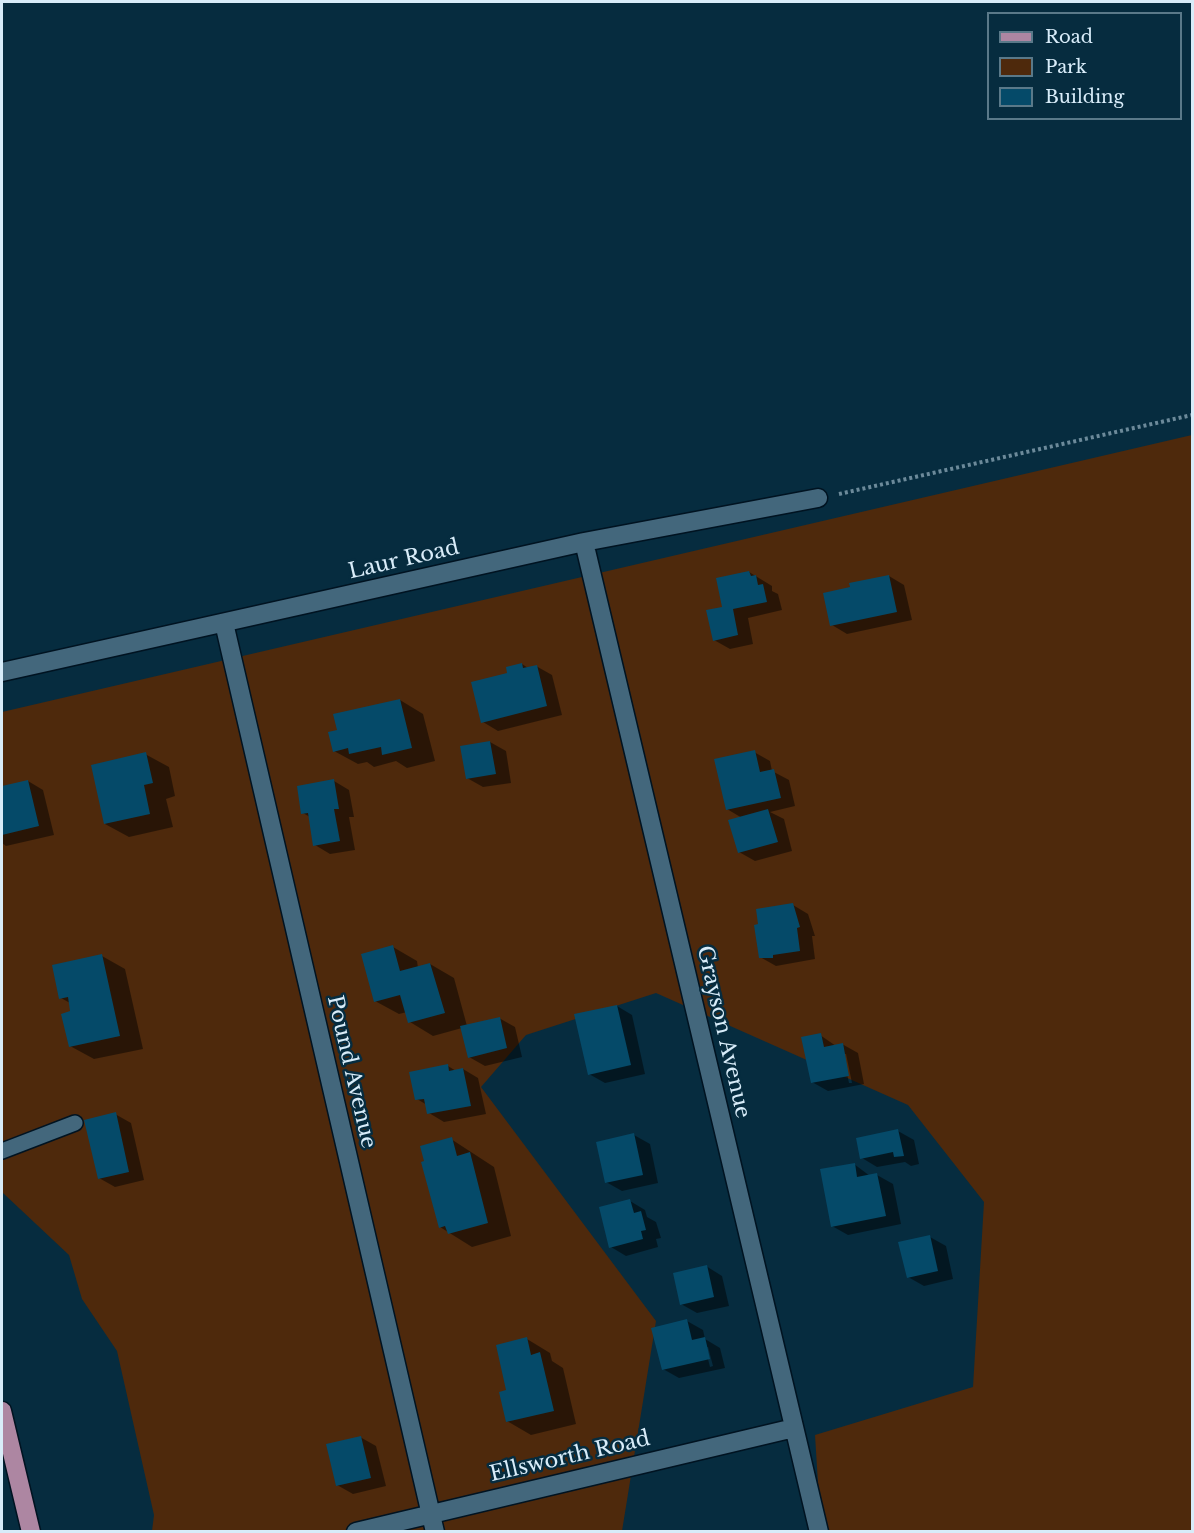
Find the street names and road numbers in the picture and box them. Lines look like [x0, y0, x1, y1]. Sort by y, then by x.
street label: Laur Road [346, 535, 462, 585]
street label: Grayson Avenue [691, 943, 755, 1121]
street label: Pound Avenue [321, 993, 381, 1151]
street label: Ellsworth Road [487, 1426, 653, 1488]

